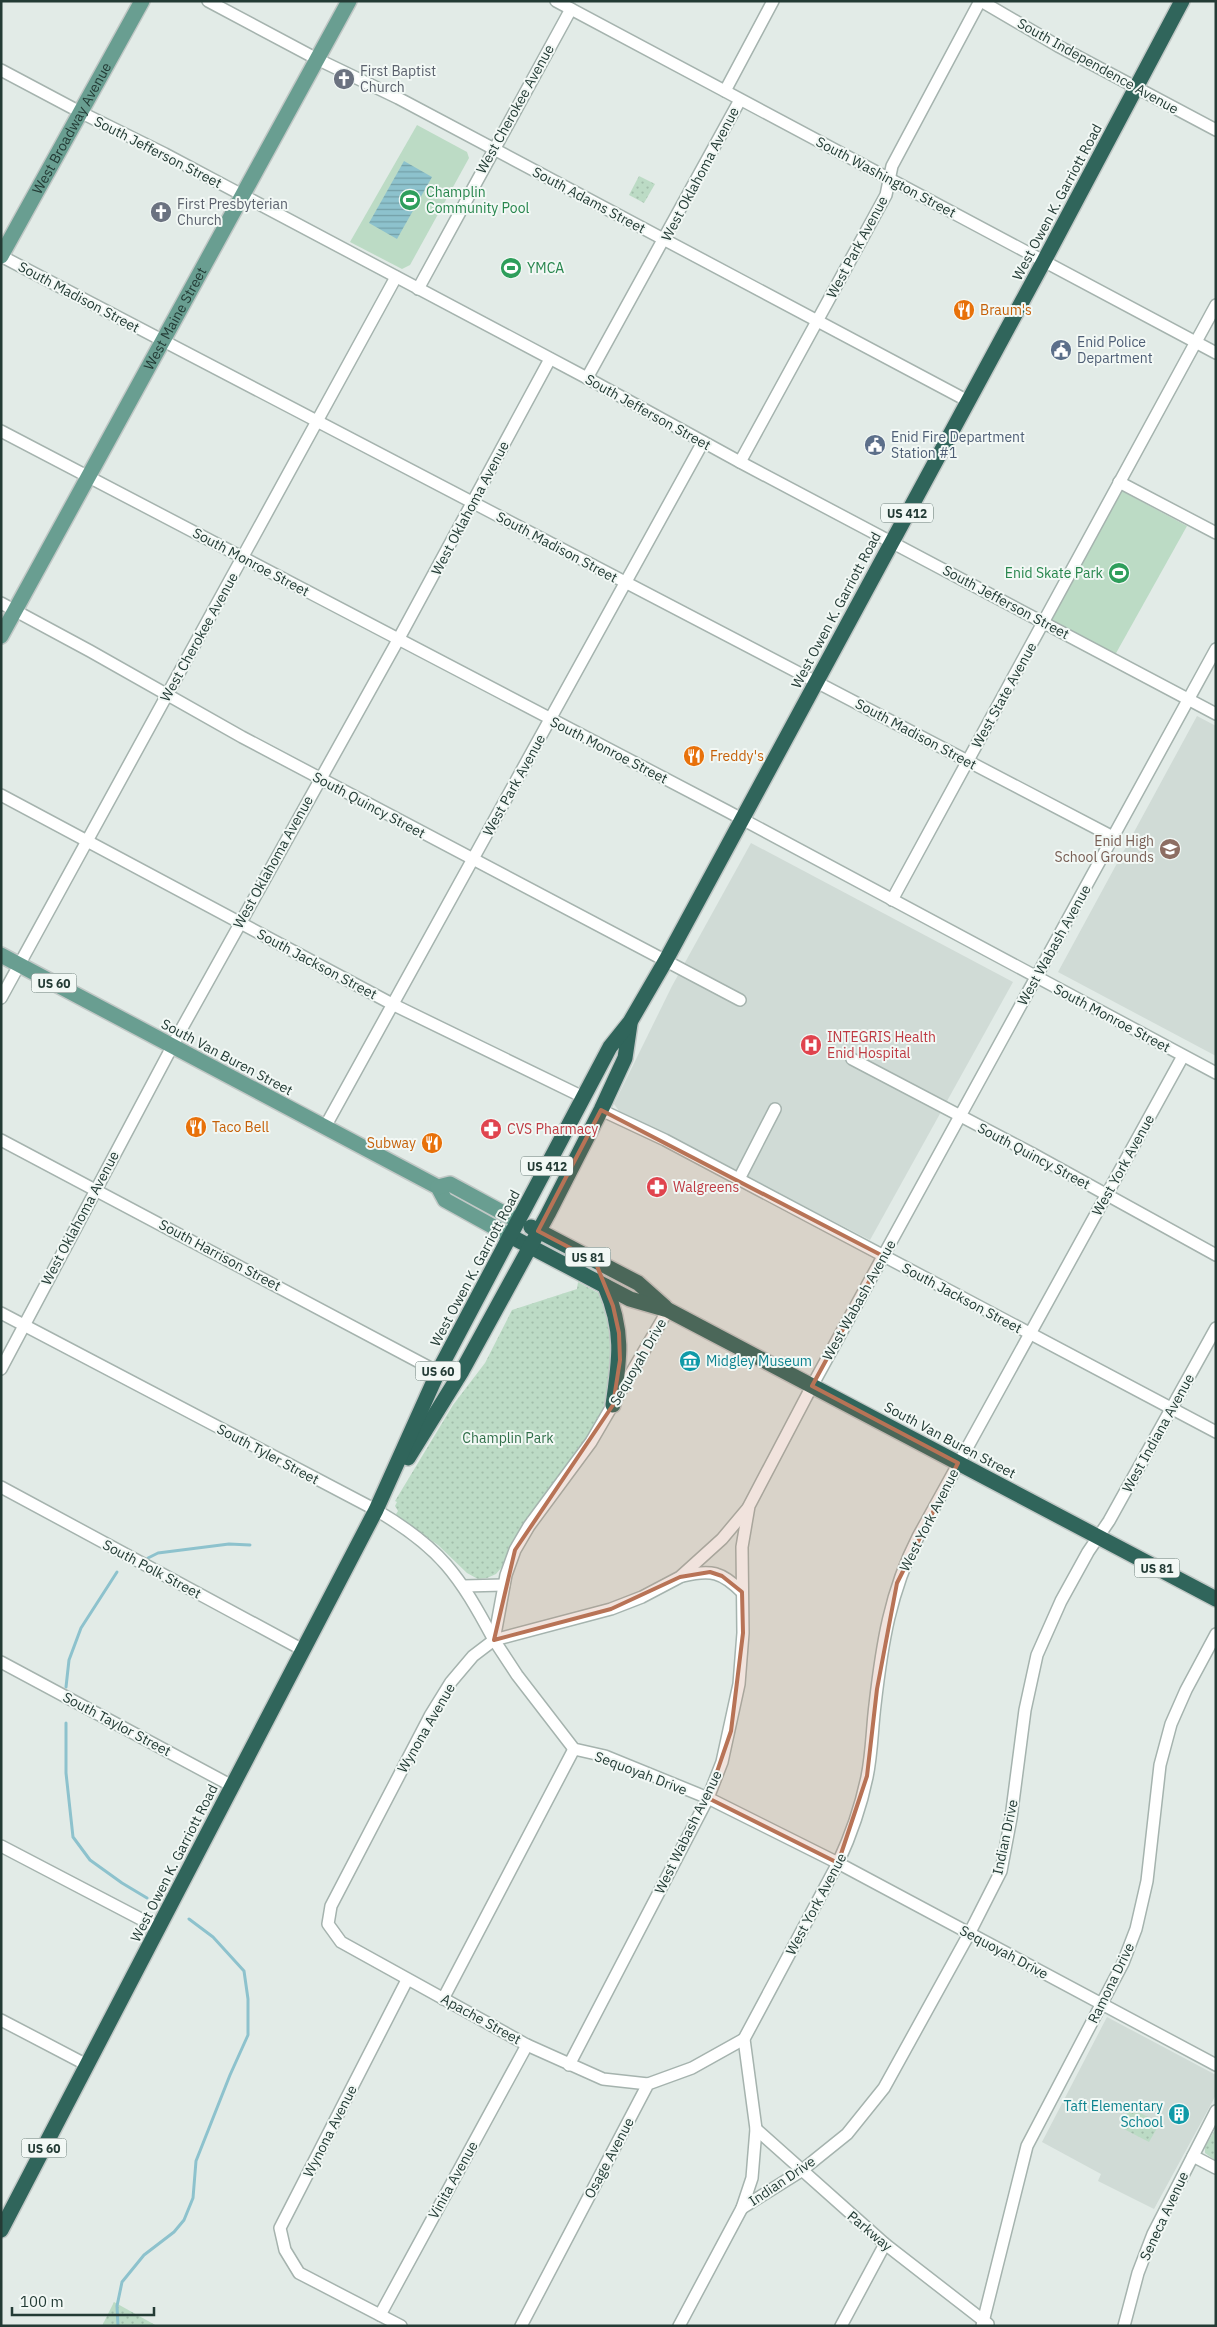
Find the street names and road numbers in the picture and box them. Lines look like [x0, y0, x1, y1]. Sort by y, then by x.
street label: South Independence Avenue [1014, 14, 1182, 118]
street label: West Cherokee Avenue [472, 41, 558, 177]
street label: West Broadway Avenue [28, 59, 115, 197]
street label: West Oklahoma Avenue [657, 104, 743, 244]
street label: South Jefferson Street [91, 112, 225, 192]
street label: West Owen K. Garriott Road [1008, 121, 1106, 283]
street label: South Washington Street [813, 132, 959, 222]
street label: South Adams Street [529, 163, 649, 237]
street label: West Park Avenue [822, 192, 892, 301]
street label: South Madison Street [15, 257, 143, 337]
street label: West Maine Street [140, 264, 210, 373]
street label: South Jefferson Street [582, 370, 714, 454]
street label: West Oklahoma Avenue [427, 438, 513, 578]
road number: US 412 [881, 503, 933, 522]
street label: South Madison Street [493, 507, 621, 587]
street label: South Monroe Street [190, 524, 312, 600]
street label: West Owen K. Garriott Road [787, 529, 885, 691]
street label: South Jefferson Street [939, 561, 1073, 643]
street label: West Cherokee Avenue [156, 569, 242, 705]
street label: West State Avenue [968, 639, 1041, 751]
street label: South Madison Street [852, 694, 980, 774]
street label: South Monroe Street [547, 713, 671, 787]
street label: West Park Avenue [479, 731, 549, 839]
street label: South Quincy Street [310, 768, 429, 842]
street label: West Oklahoma Avenue [229, 792, 317, 932]
street label: West Wabash Avenue [1013, 881, 1095, 1008]
street label: South Jackson Street [254, 925, 380, 1003]
road number: US 60 [32, 974, 76, 992]
street label: South Monroe Street [1051, 980, 1173, 1056]
street label: South Van Buren Street [158, 1015, 296, 1099]
street label: West York Avenue [1088, 1111, 1158, 1219]
street label: South Quincy Street [975, 1119, 1094, 1193]
street label: West Oklahoma Avenue [37, 1148, 123, 1288]
road number: US 412 [521, 1156, 573, 1176]
street label: West Owen K. Garriott Road [426, 1187, 524, 1349]
street label: South Harrison Street [156, 1215, 284, 1295]
street label: West Wabash Avenue [818, 1236, 900, 1363]
road number: US 81 [566, 1248, 610, 1266]
street label: South Jackson Street [899, 1259, 1025, 1337]
street label: Sequoyah Drive [606, 1315, 670, 1409]
road number: US 60 [416, 1362, 460, 1380]
street label: West Indiana Avenue [1118, 1370, 1198, 1496]
street label: South Van Buren Street [881, 1398, 1019, 1482]
street label: South Tyler Street [214, 1420, 322, 1488]
street label: West York Avenue [895, 1465, 963, 1574]
street label: South Polk Street [100, 1535, 204, 1603]
road number: US 81 [1134, 1559, 1180, 1578]
street label: Wynona Avenue [393, 1680, 459, 1776]
street label: South Taylor Street [60, 1688, 174, 1760]
street label: Sequoyah Drive [592, 1747, 690, 1799]
street label: West Wabash Avenue [650, 1767, 726, 1897]
street label: West Owen K. Garriott Road [126, 1781, 222, 1945]
street label: Indian Drive [988, 1797, 1022, 1876]
street label: West York Avenue [782, 1850, 851, 1958]
street label: Sequoyah Drive [957, 1921, 1052, 1983]
street label: Ramona Drive [1084, 1939, 1138, 2026]
street label: Apache Street [438, 1990, 524, 2048]
street label: Wynona Avenue [299, 2082, 361, 2180]
street label: Osage Avenue [580, 2114, 638, 2202]
road number: US 60 [22, 2138, 66, 2158]
street label: Vinita Avenue [424, 2138, 482, 2222]
street label: Indian Drive [745, 2152, 819, 2210]
street label: Seneca Avenue [1136, 2168, 1193, 2263]
street label: Parkway [844, 2207, 896, 2255]

